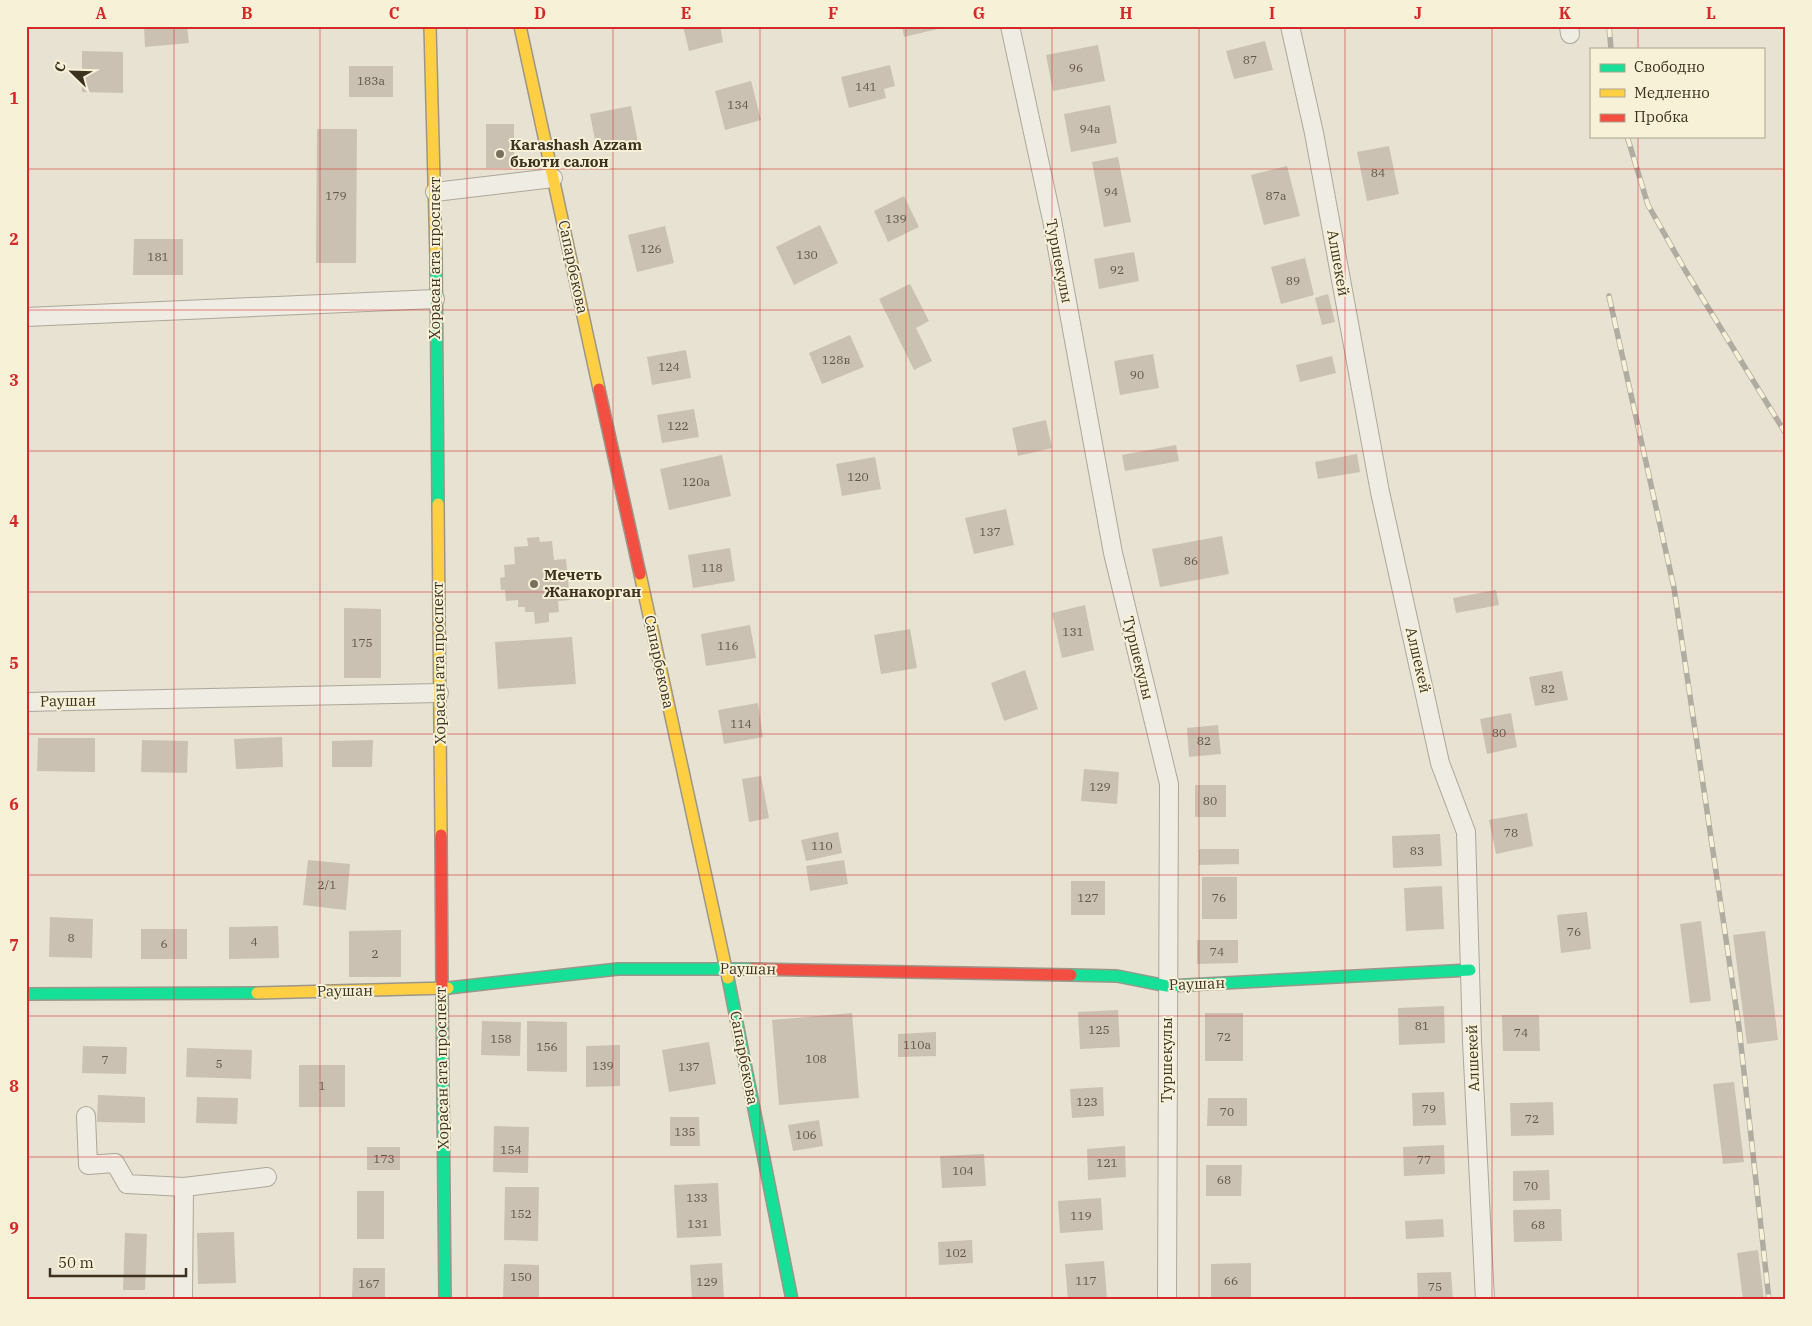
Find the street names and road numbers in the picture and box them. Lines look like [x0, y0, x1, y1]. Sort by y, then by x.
street label: Хорасан ата проспект [425, 176, 444, 339]
street label: Туршекулы [1042, 217, 1077, 305]
street label: Сапарбекова [554, 218, 593, 315]
street label: Алшекей [1323, 228, 1354, 298]
street label: Хорасан ата проспект [428, 581, 449, 745]
street label: Сапарбекова [640, 613, 679, 710]
street label: Туршекулы [1119, 614, 1158, 702]
street label: Алшекей [1402, 625, 1435, 695]
street label: Раушан [40, 691, 96, 710]
street label: Раушан [720, 959, 776, 978]
street label: Раушан [1168, 973, 1226, 994]
street label: Раушан [317, 981, 373, 1000]
street label: Хорасан ата проспект [431, 986, 452, 1150]
street label: Сапарбекова [726, 1009, 763, 1106]
street label: Туршекулы [1157, 1017, 1176, 1103]
street label: Алшекей [1462, 1024, 1483, 1092]

